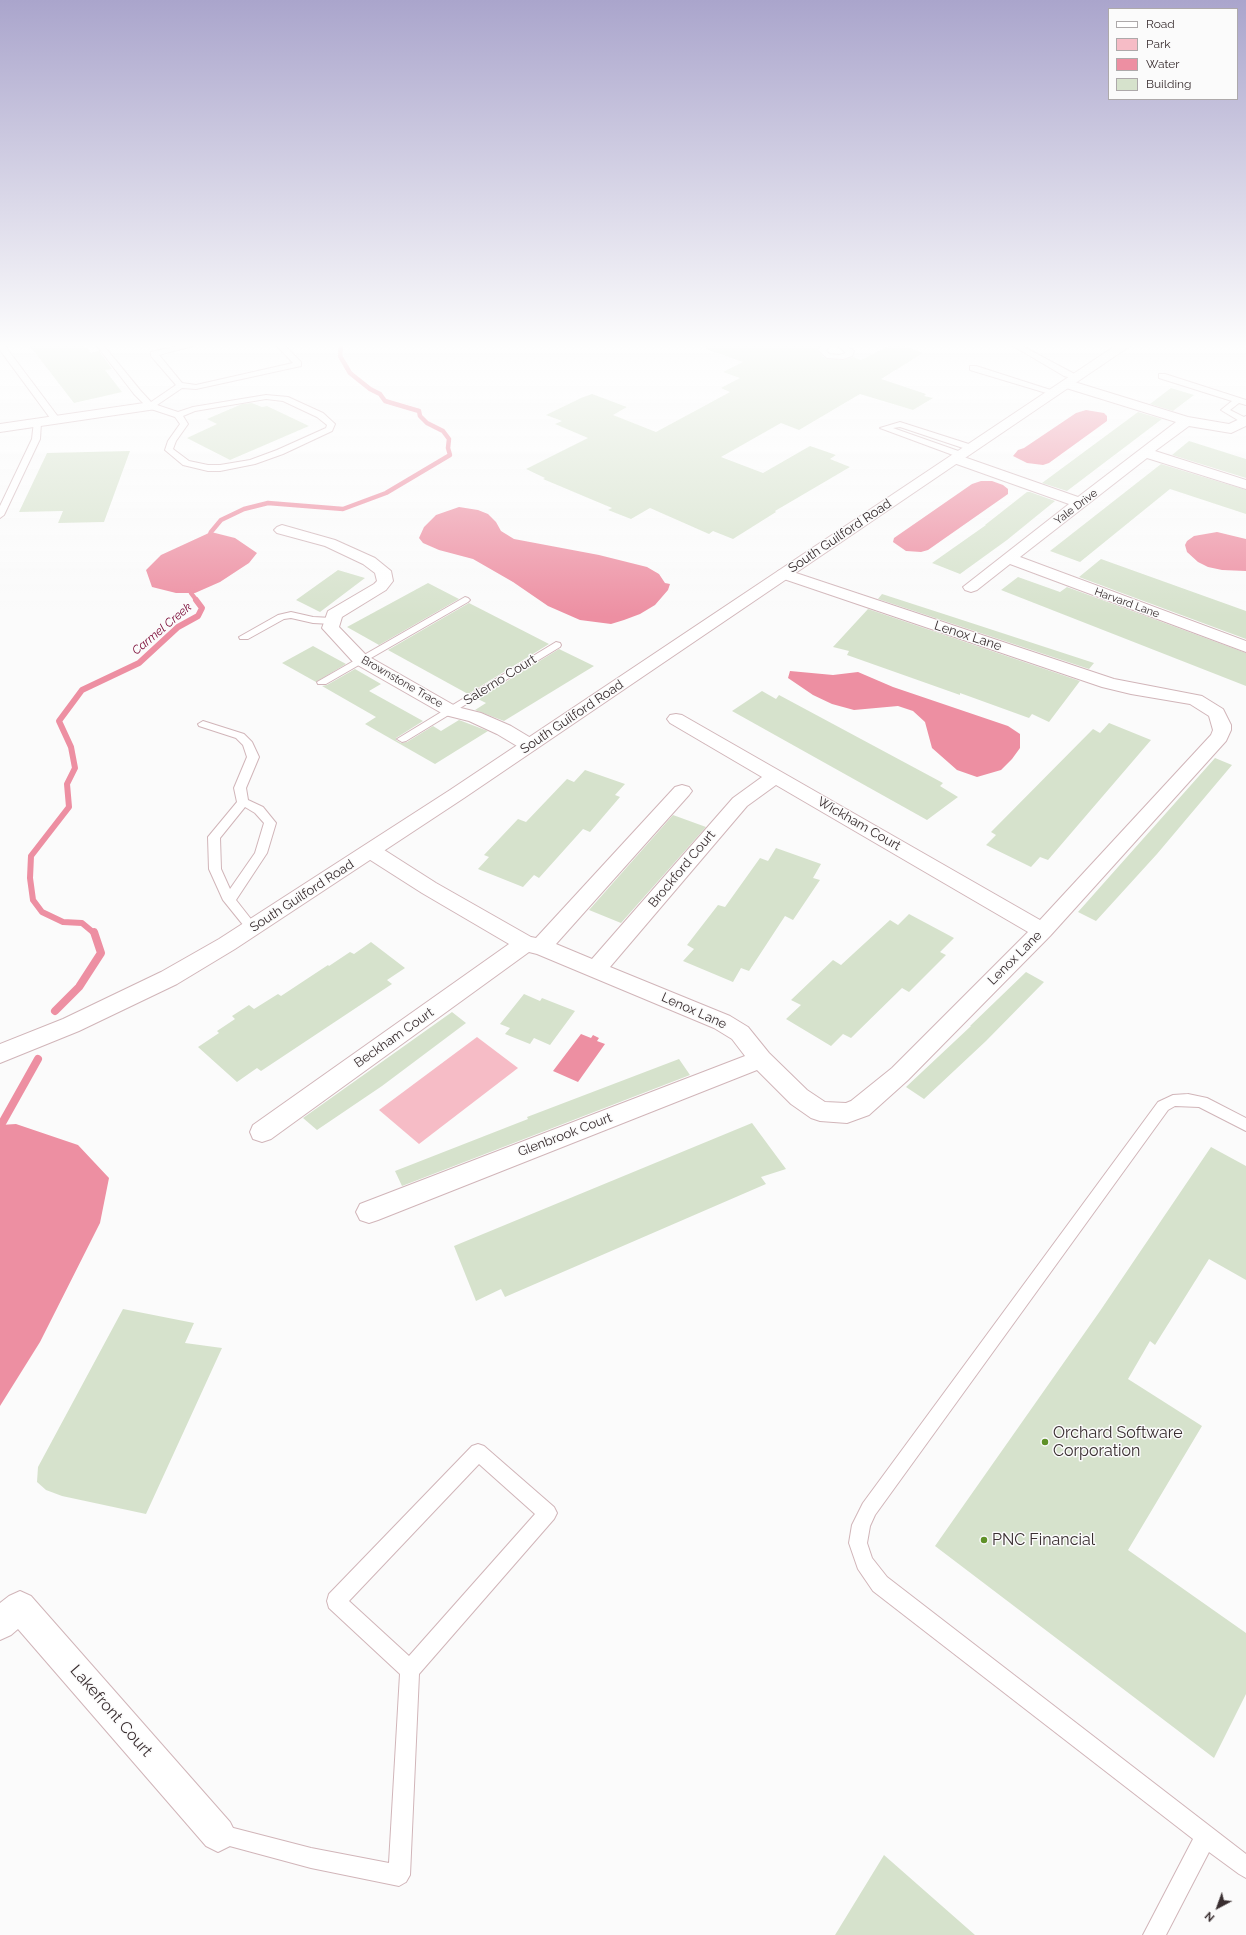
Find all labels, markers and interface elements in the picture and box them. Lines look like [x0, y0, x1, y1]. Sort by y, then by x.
legend [1108, 8, 1238, 100]
text: Road [1146, 17, 1175, 31]
text: Park [1146, 37, 1171, 51]
text: Water [1146, 57, 1180, 71]
text: Building [1146, 77, 1192, 91]
street label: Yale Drive [1052, 486, 1100, 528]
street label: South Guilford Road [786, 496, 894, 576]
street label: Harvard Lane [1093, 585, 1161, 621]
water label: Carmel Creek [129, 600, 195, 658]
street label: Lenox Lane [932, 618, 1004, 654]
street label: Salerno Court [461, 651, 539, 709]
street label: Brownstone Trace [359, 653, 445, 711]
street label: South Guilford Road [518, 677, 626, 757]
street label: Wickham Court [815, 794, 903, 854]
street label: Brockford Court [645, 827, 719, 911]
street label: South Guilford Road [247, 857, 357, 935]
street label: Lenox Lane [985, 928, 1045, 988]
street label: Lenox Lane [659, 990, 729, 1032]
street label: Beckham Court [351, 1005, 437, 1071]
street label: Glenbrook Court [516, 1110, 614, 1160]
place label: Orchard Software Corporation [1053, 1423, 1183, 1461]
marker: Orchard Software Corporation [1040, 1437, 1050, 1447]
place label: PNC Financial [992, 1530, 1095, 1550]
marker: PNC Financial [979, 1535, 989, 1545]
street label: Lakefront Court [66, 1661, 156, 1761]
north arrow [1198, 1887, 1238, 1927]
text: N [1202, 1909, 1217, 1924]

